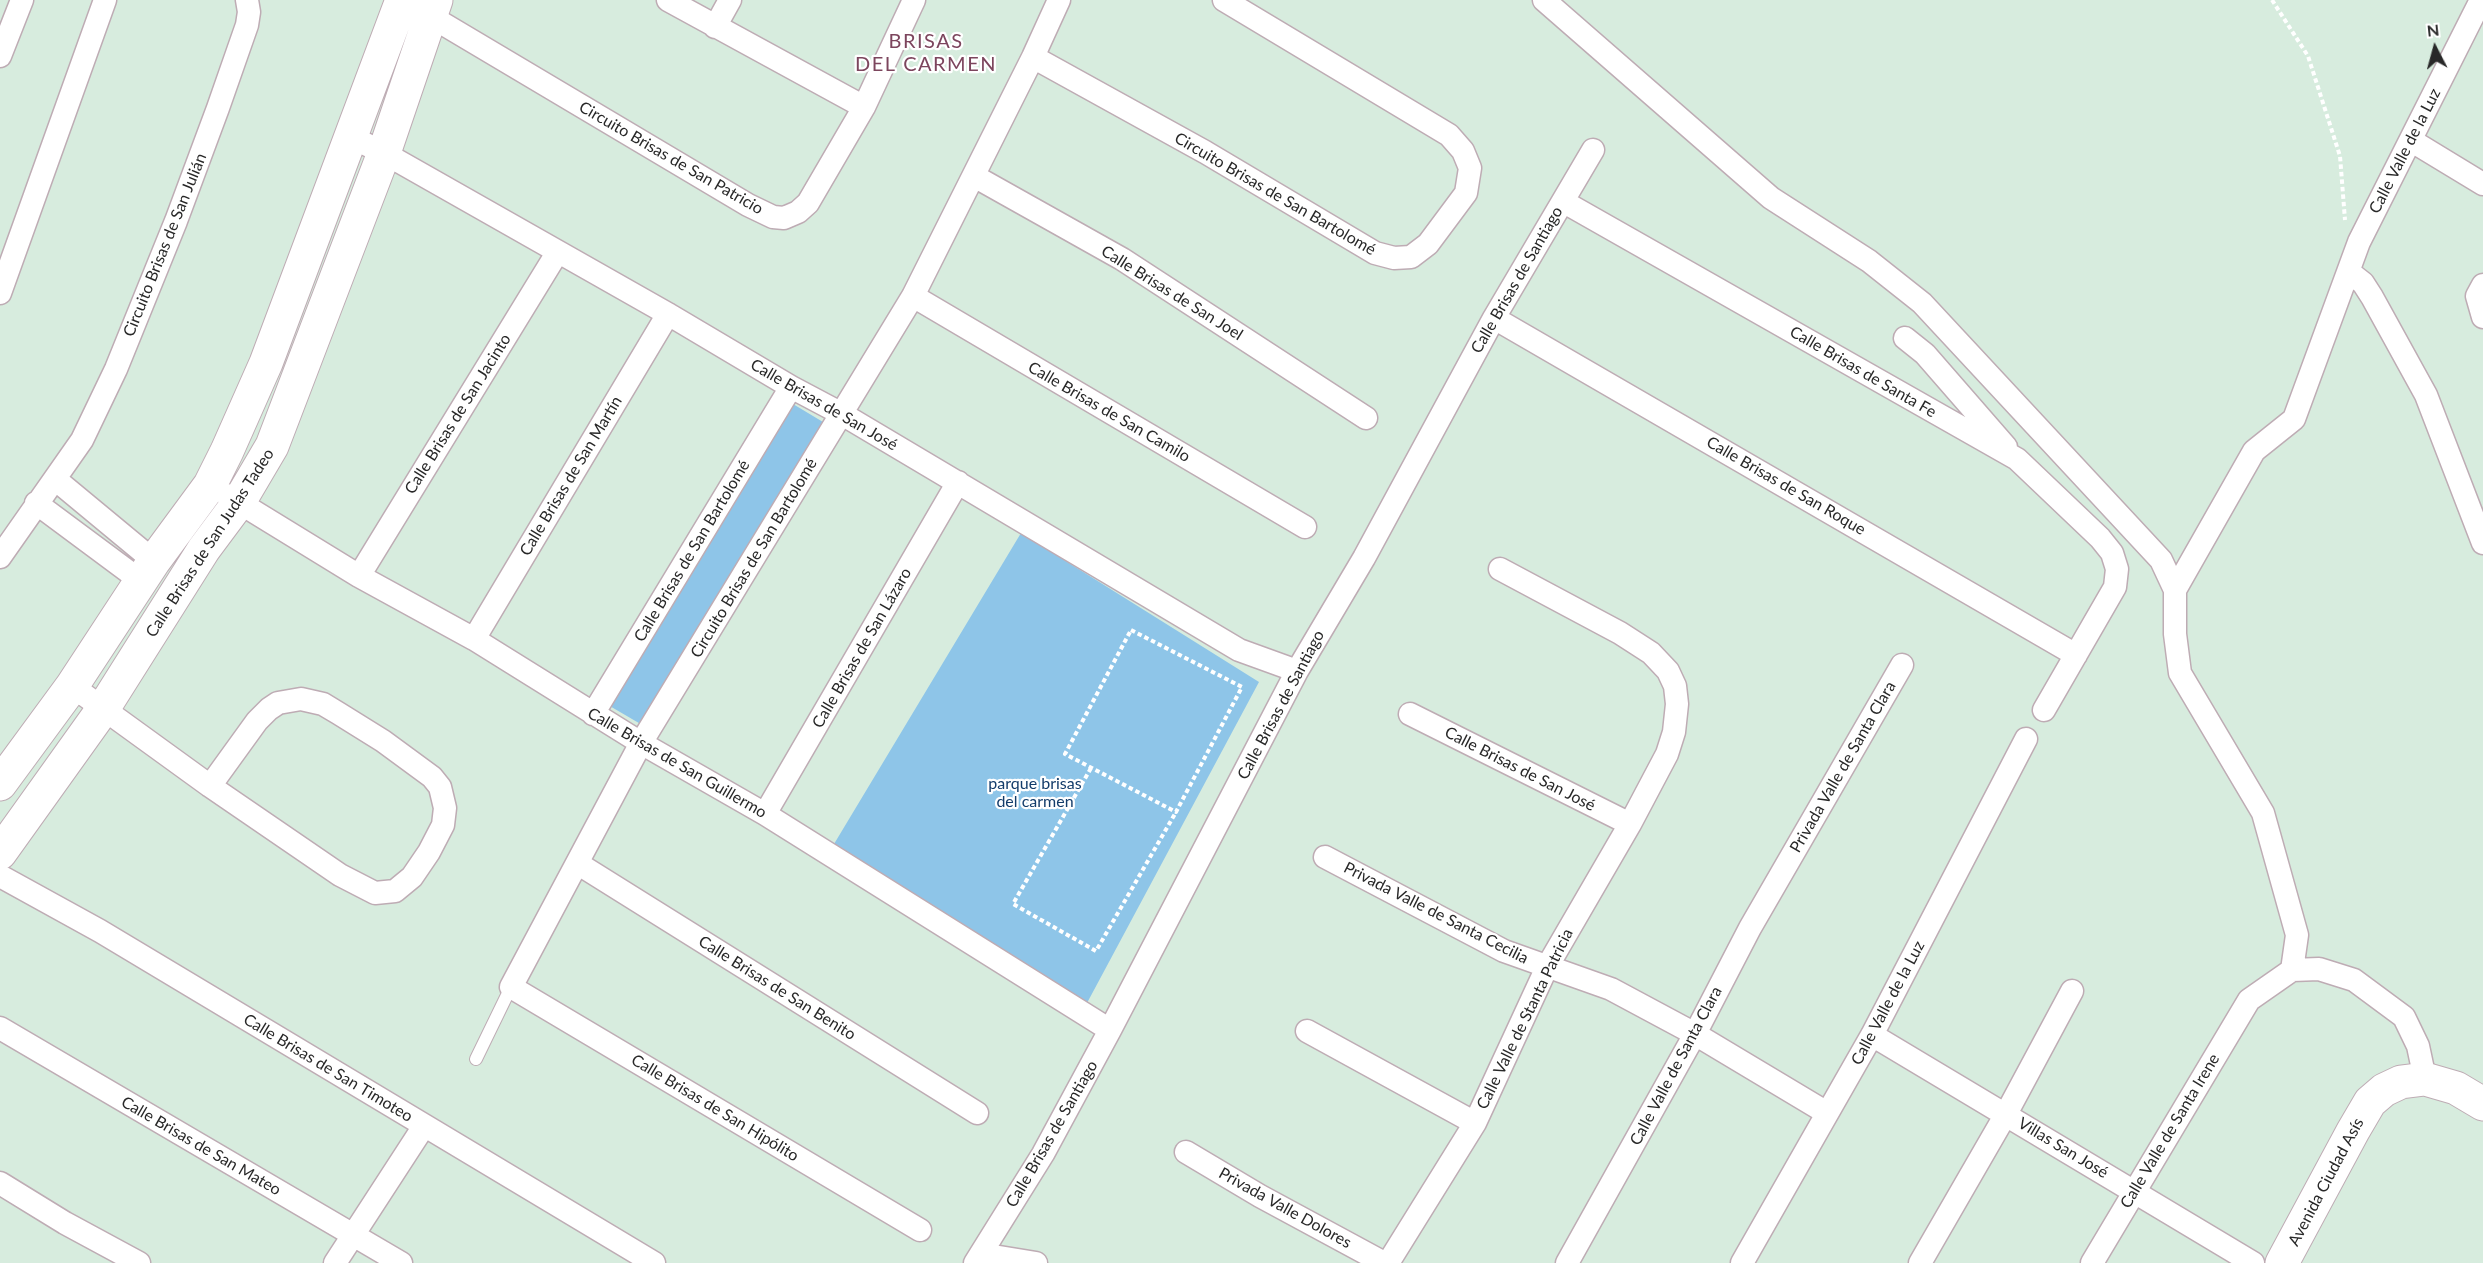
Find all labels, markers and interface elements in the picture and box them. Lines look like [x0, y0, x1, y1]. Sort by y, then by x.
north arrow [2405, 18, 2465, 78]
text: N [2426, 20, 2440, 40]
district label: BRISAS DEL CARMEN [855, 30, 997, 77]
street label: Calle Valle de la Luz [2365, 85, 2445, 217]
street label: Circuito Brisas de San Patricio [576, 97, 766, 219]
street label: Circuito Brisas de San Bartolomé [1171, 128, 1379, 260]
street label: Circuito Brisas de San Julián [119, 151, 211, 339]
street label: Calle Brisas de Santiago [1467, 203, 1567, 357]
street label: Calle Brisas de San Joel [1098, 242, 1246, 344]
street label: Calle Brisas de Santa Fe [1786, 322, 1940, 422]
street label: Calle Brisas de San Jacinto [401, 330, 515, 498]
street label: Calle Brisas de San José [747, 355, 901, 455]
street label: Calle Brisas de San Camilo [1025, 358, 1193, 466]
street label: Calle Brisas de San Martín [516, 393, 626, 559]
street label: Calle Brisas de San Roque [1703, 433, 1869, 539]
street label: Calle Brisas de San Judas Tadeo [142, 445, 278, 641]
street label: Circuito Brisas de San Bartolomé [687, 455, 821, 661]
street label: Calle Brisas de San Bartolomé [630, 457, 754, 645]
street label: Calle Brisas de San Lázaro [808, 565, 916, 731]
street label: Calle Brisas de Santiago [1233, 627, 1329, 783]
street label: Privada Valle de Santa Clara [1786, 678, 1900, 856]
street label: Calle Brisas de San Guillermo [584, 704, 770, 822]
street label: Calle Brisas de San José [1441, 723, 1599, 815]
park label: parque brisas del carmen [988, 774, 1082, 812]
street label: Privada Valle de Santa Cecilia [1341, 858, 1531, 968]
street label: Calle Valle de Stanta Patricia [1473, 926, 1577, 1112]
street label: Calle Brisas de San Benito [695, 932, 859, 1044]
street label: Calle Valle de la Luz [1847, 938, 1929, 1068]
street label: Calle Valle de Santa Clara [1626, 983, 1726, 1149]
street label: Calle Brisas de San Timoteo [240, 1010, 416, 1126]
street label: Calle Brisas de San Hipólito [628, 1050, 802, 1166]
street label: Calle Valle de Santa Irene [2116, 1050, 2224, 1212]
street label: Calle Brisas de Santiago [1002, 1057, 1102, 1211]
street label: Calle Brisas de San Mateo [118, 1092, 284, 1200]
street label: Villas San José [2014, 1114, 2112, 1182]
street label: Avenida Ciudad Asís [2284, 1115, 2368, 1249]
street label: Privada Valle Dolores [1215, 1164, 1355, 1252]

